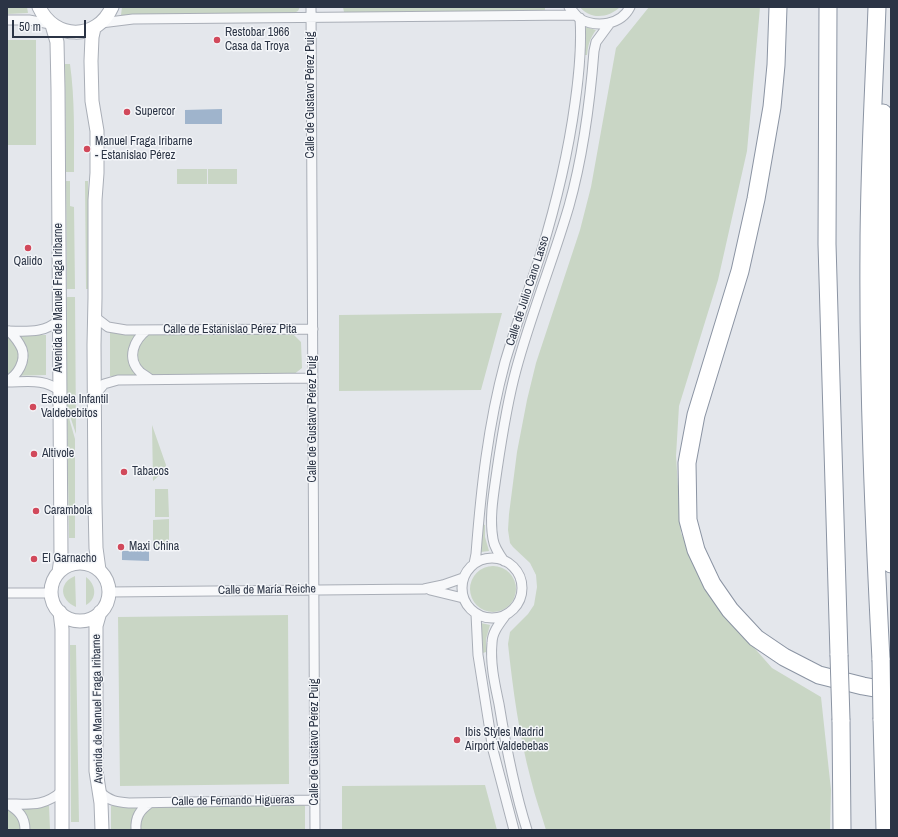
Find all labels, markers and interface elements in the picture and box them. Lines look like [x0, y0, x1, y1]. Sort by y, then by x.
scale bar [14, 12, 88, 38]
text: 50 m [19, 19, 41, 35]
place label: Restobar 1966 Casa da Troya [225, 26, 290, 54]
street label: Calle de Gustavo Pérez Puig [304, 32, 318, 158]
marker: Restobar 1966 Casa da Troya [212, 35, 222, 45]
place label: Supercor [135, 105, 175, 119]
marker: Supercor [122, 107, 132, 117]
place label: Manuel Fraga Iribarne - Estanislao Pérez [95, 135, 192, 163]
marker: Manuel Fraga Iribarne - Estanislao Pérez [82, 144, 92, 154]
street label: Avenida de Manuel Fraga Iribarne [52, 223, 66, 373]
street label: Calle de Julio Cano Lasso [503, 234, 553, 348]
marker: Qalido [23, 243, 33, 253]
place label: Qalido [14, 255, 42, 269]
street label: Calle de Estanislao Pérez Pita [163, 323, 297, 337]
street label: Calle de Gustavo Pérez Puig [306, 356, 320, 482]
place label: Escuela Infantil Valdebebitos [41, 393, 108, 421]
marker: Escuela Infantil Valdebebitos [28, 402, 38, 412]
place label: Altivole [42, 447, 74, 461]
marker: Altivole [29, 449, 39, 459]
place label: Tabacos [132, 465, 169, 479]
marker: Tabacos [119, 467, 129, 477]
place label: Carambola [44, 504, 92, 518]
marker: Carambola [31, 506, 41, 516]
place label: Maxi China [129, 540, 179, 554]
marker: Maxi China [116, 542, 126, 552]
place label: El Garnacho [42, 552, 97, 566]
marker: El Garnacho [29, 554, 39, 564]
street label: Calle de María Reiche [218, 582, 316, 598]
street label: Avenida de Manuel Fraga Iribarne [89, 634, 107, 784]
street label: Calle de Gustavo Pérez Puig [308, 679, 322, 805]
place label: Ibis Styles Madrid Airport Valdebebas [465, 726, 549, 754]
marker: Ibis Styles Madrid Airport Valdebebas [452, 735, 462, 745]
street label: Calle de Fernando Higueras [171, 793, 295, 809]

